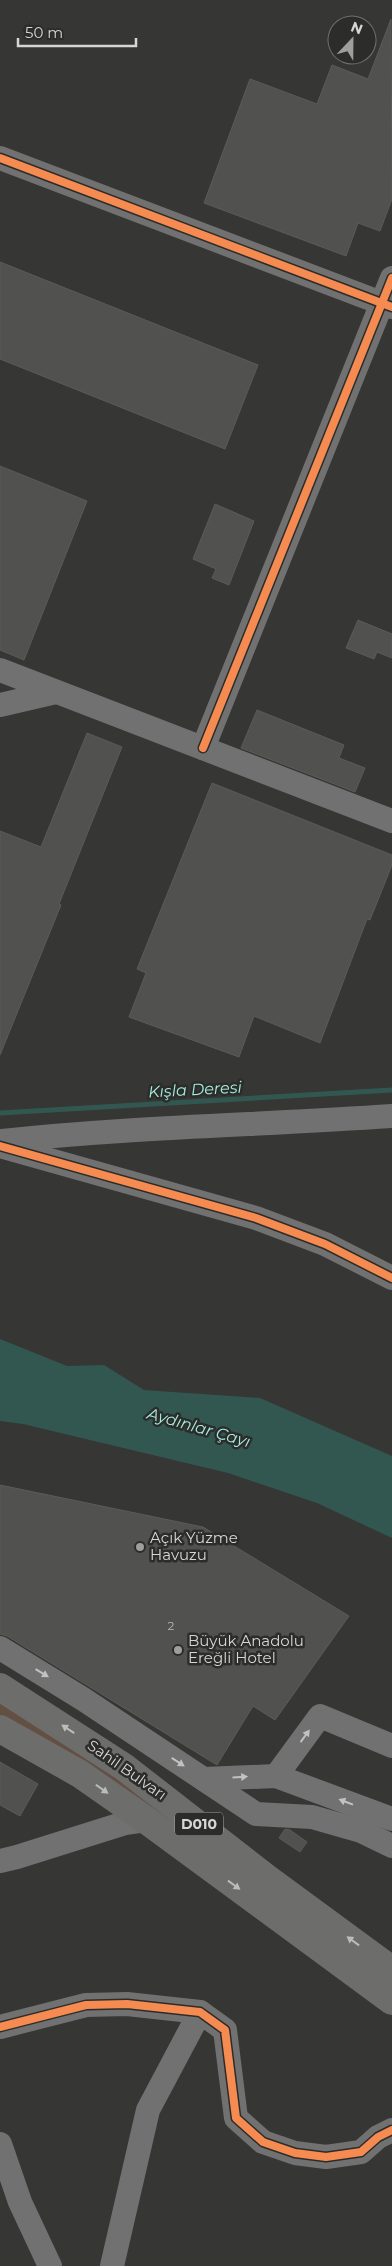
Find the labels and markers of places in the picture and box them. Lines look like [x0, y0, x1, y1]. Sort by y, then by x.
place label: Açık Yüzme Havuzu [150, 1528, 238, 1564]
marker: Açık Yüzme Havuzu [134, 1541, 146, 1553]
place label: Büyük Anadolu Ereğli Hotel [188, 1631, 304, 1667]
marker: Büyük Anadolu Ereğli Hotel [172, 1644, 184, 1656]

